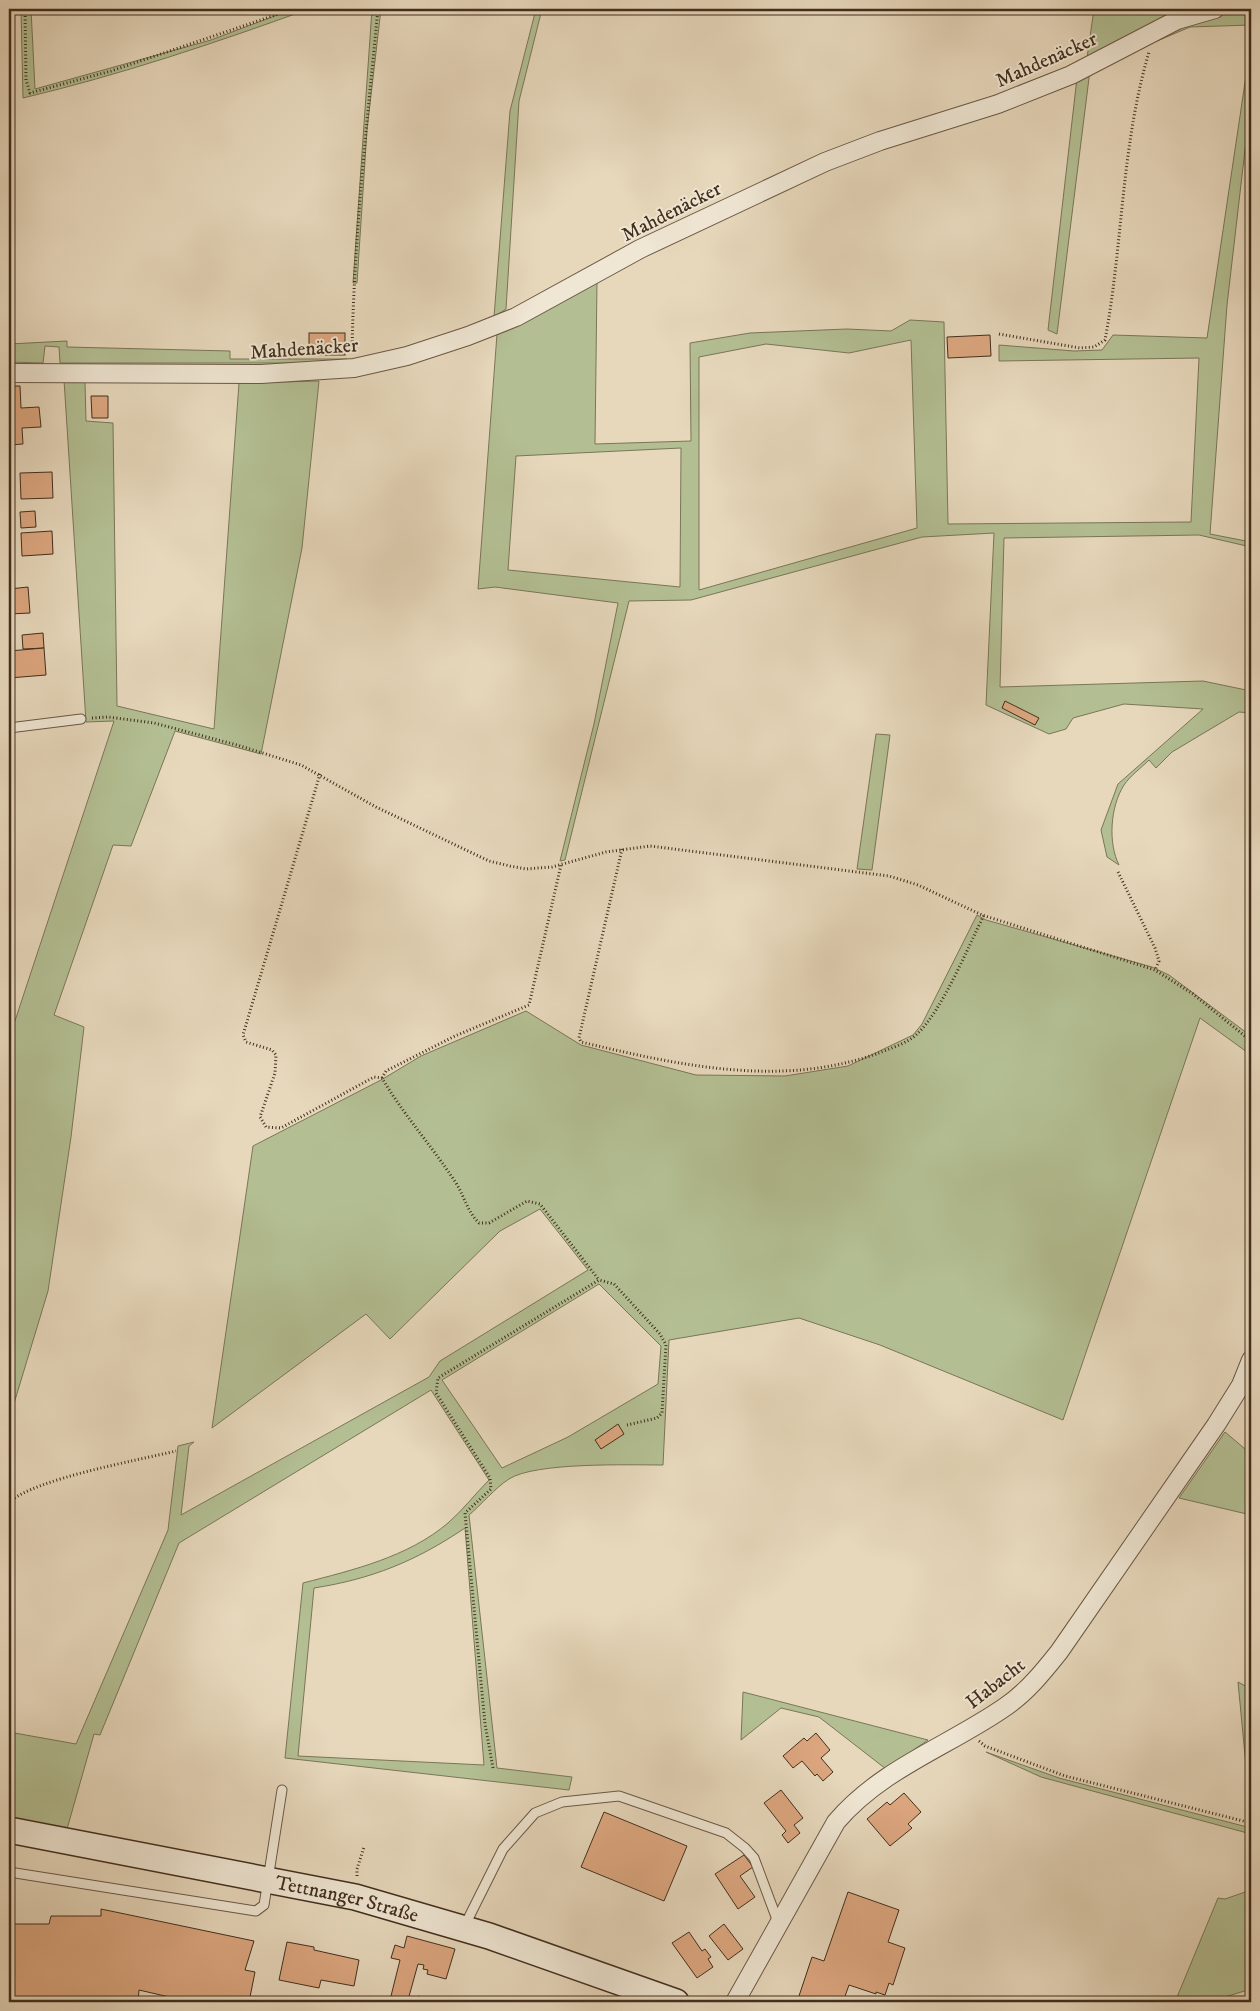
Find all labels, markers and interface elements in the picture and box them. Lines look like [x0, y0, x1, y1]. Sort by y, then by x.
street label: Mahdenäcker [992, 27, 1102, 94]
street label: Mahdenäcker [618, 176, 726, 248]
street label: Mahdenäcker [249, 333, 360, 366]
street label: Habacht [961, 1653, 1031, 1715]
street label: Tettnanger Straße [273, 1871, 421, 1929]

